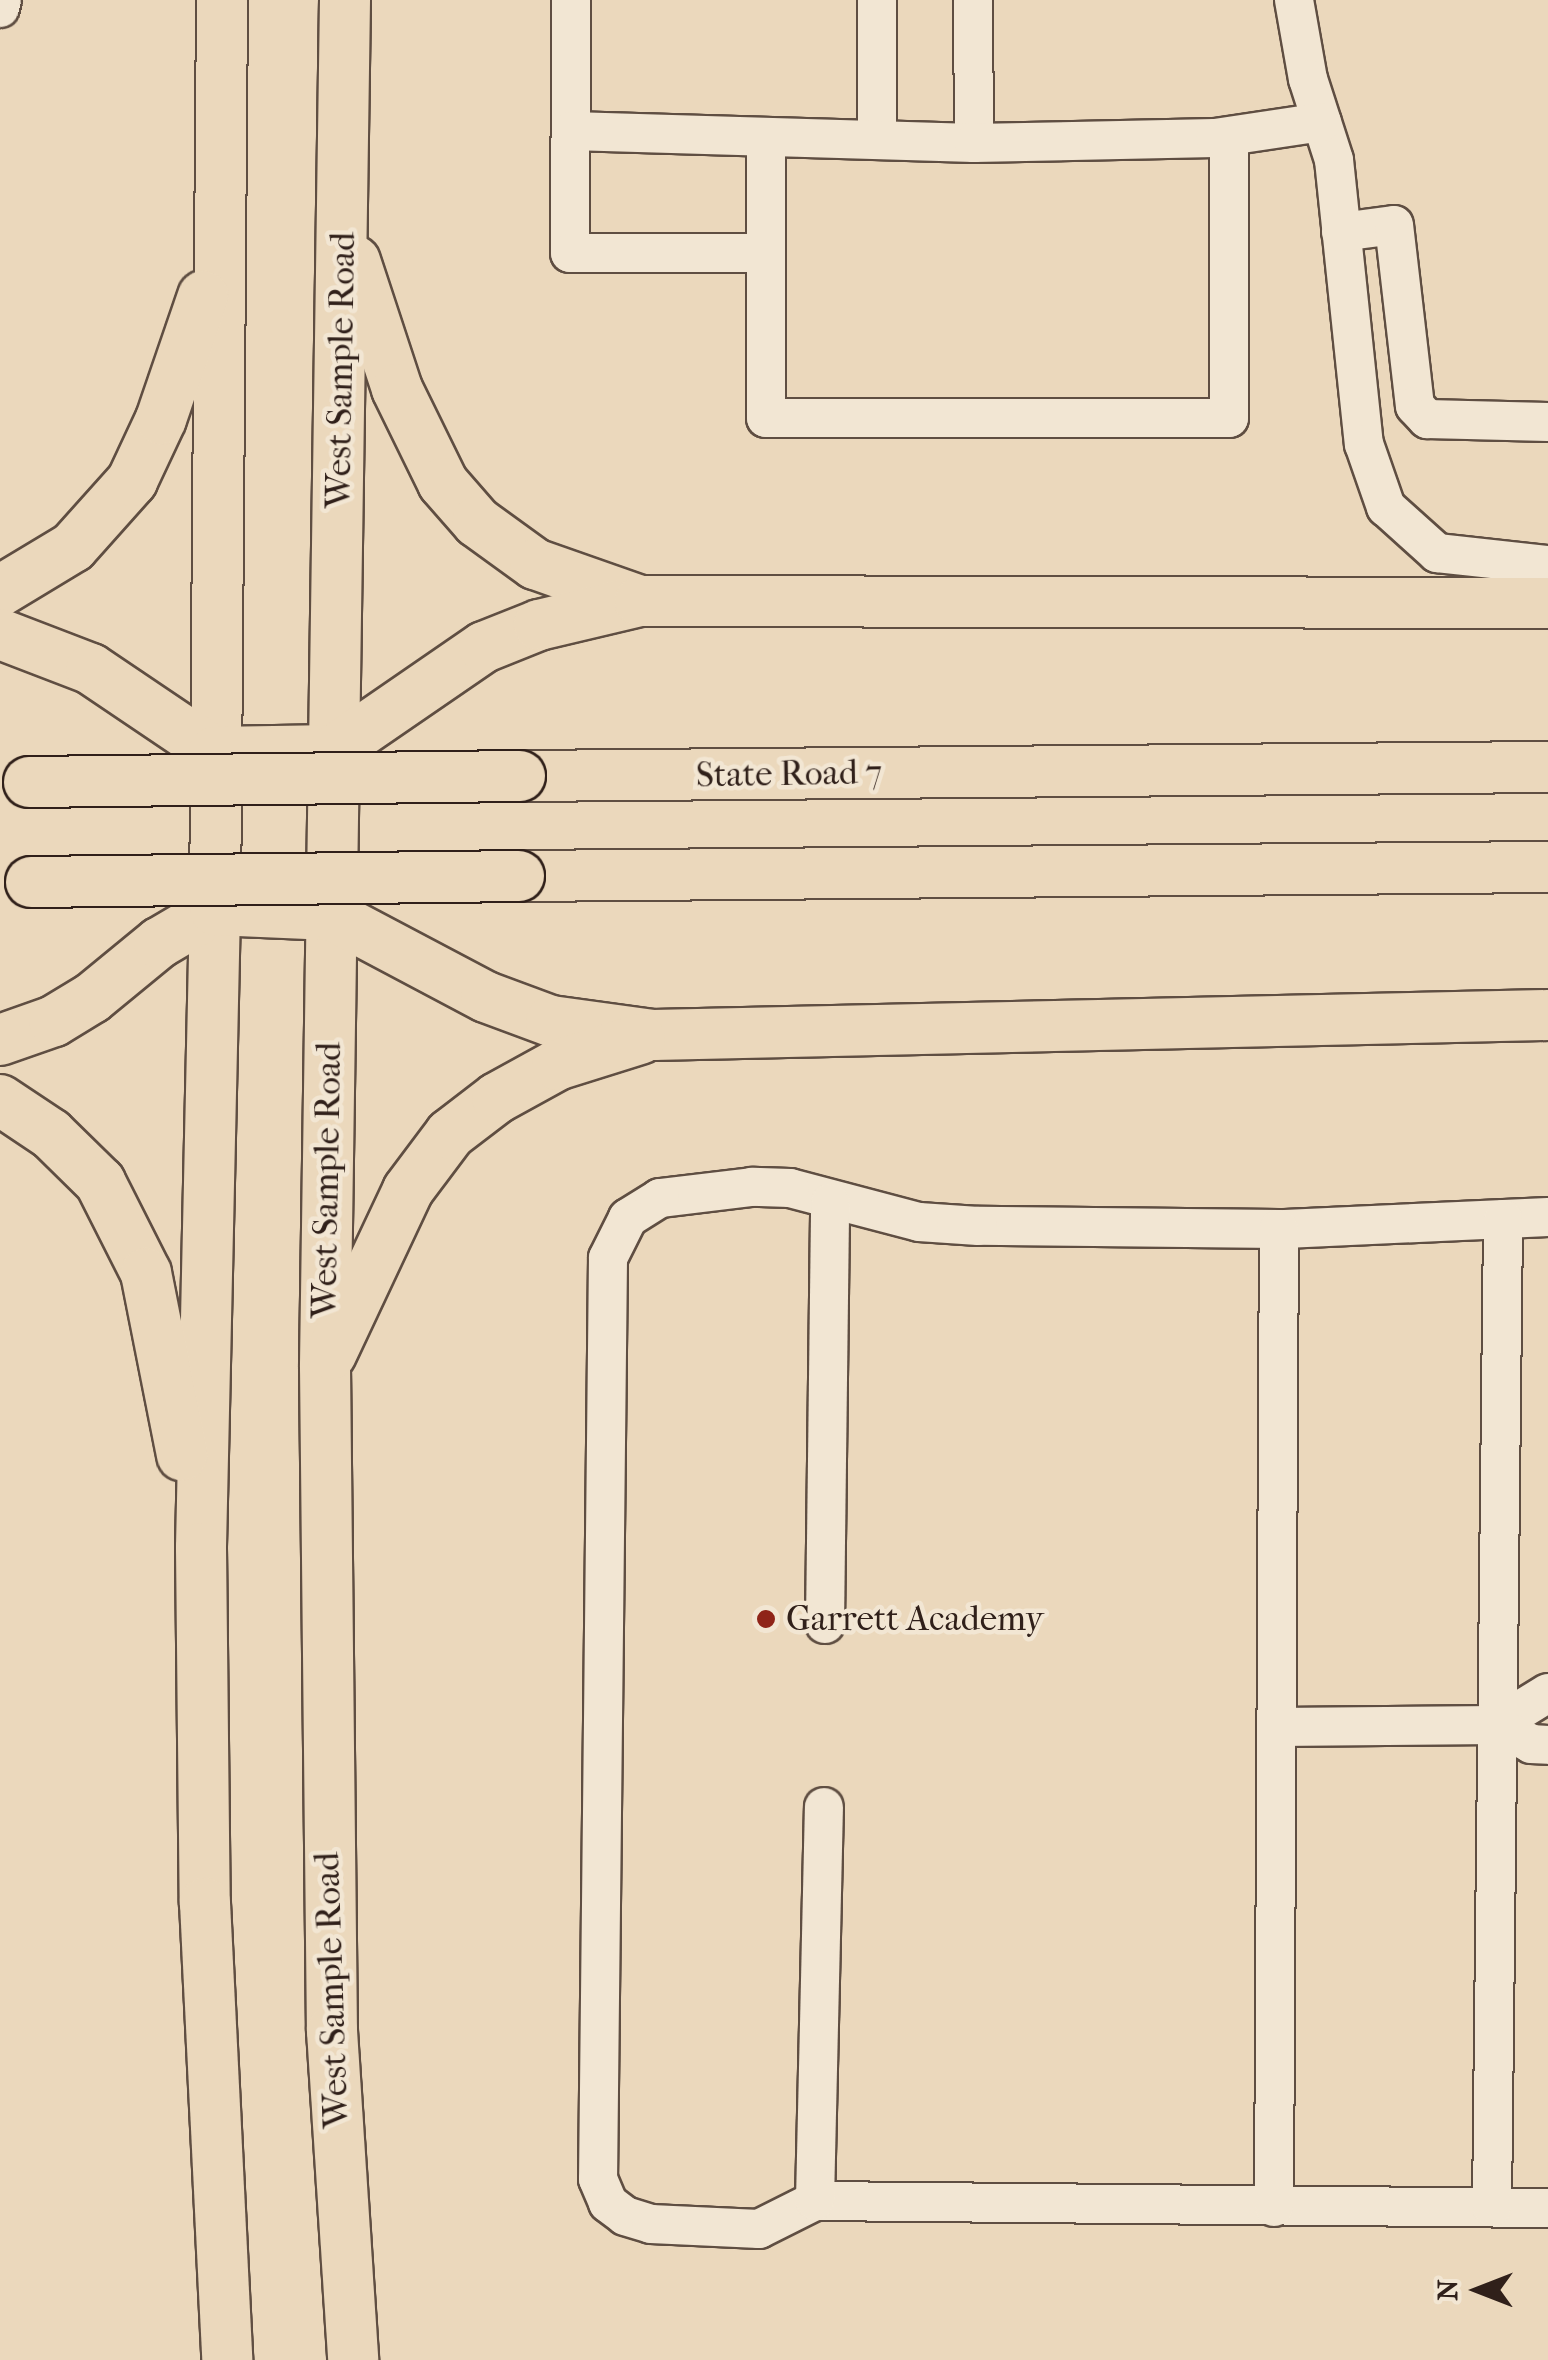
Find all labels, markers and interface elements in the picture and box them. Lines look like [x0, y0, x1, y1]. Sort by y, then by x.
street label: West Sample Road [318, 231, 364, 509]
street label: State Road 7 [695, 751, 883, 797]
street label: West Sample Road [304, 1041, 350, 1319]
place label: Garrett Academy [786, 1598, 1044, 1640]
marker: Garrett Academy [755, 1608, 777, 1630]
street label: West Sample Road [306, 1851, 358, 2129]
north arrow [1428, 2240, 1528, 2340]
text: N [1431, 2279, 1464, 2301]

